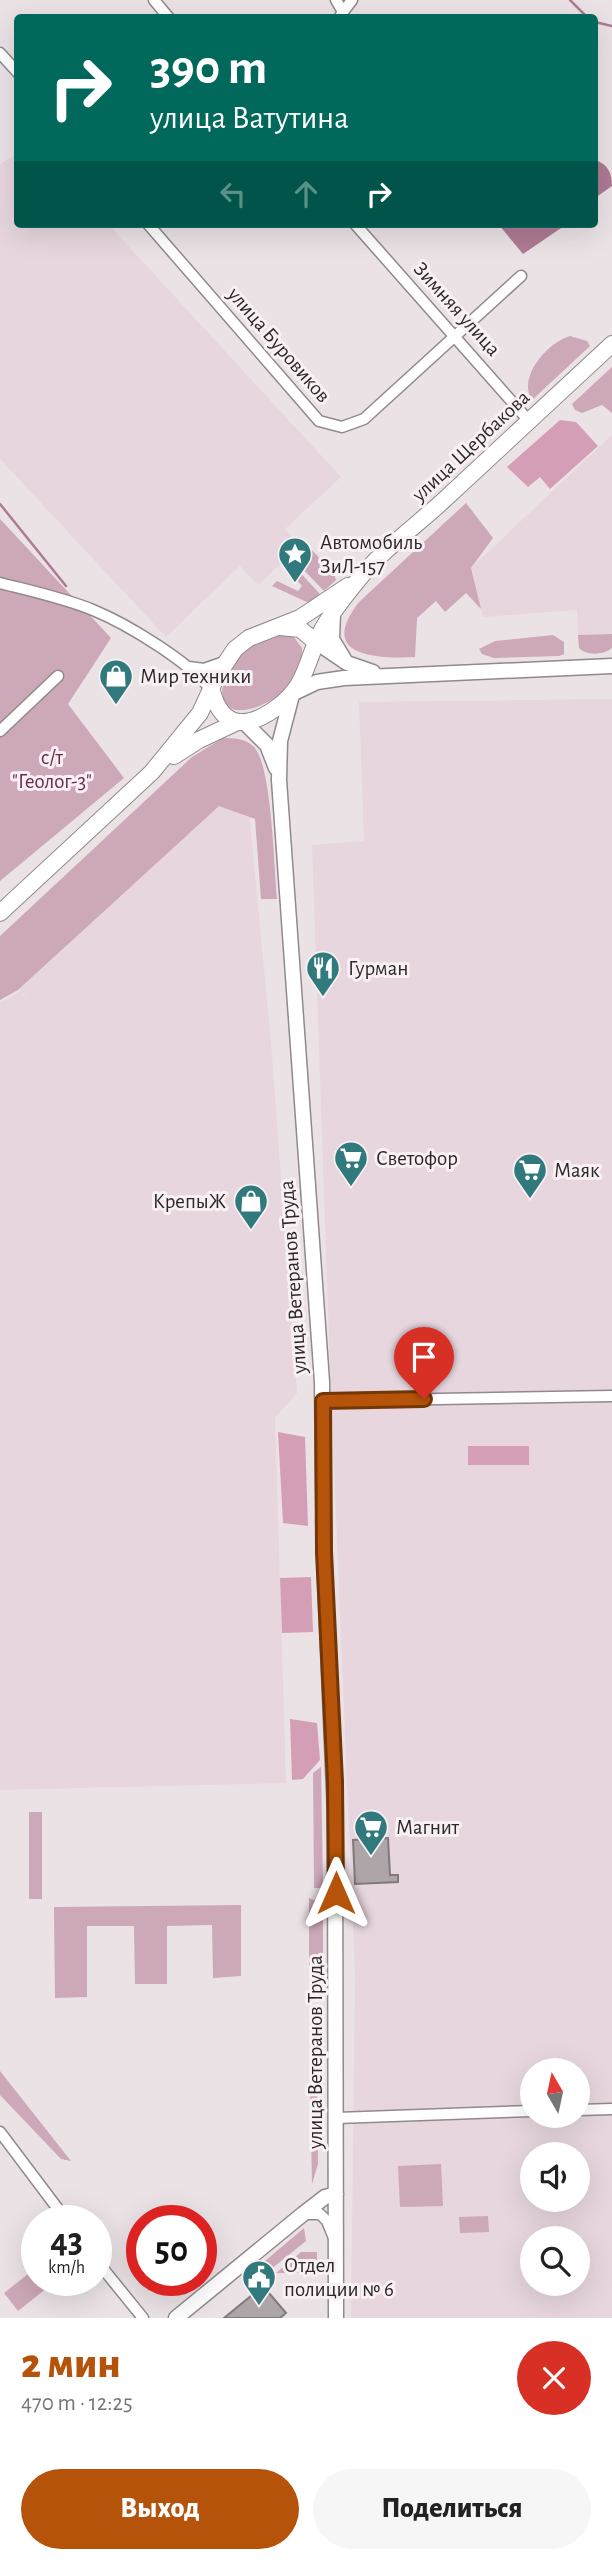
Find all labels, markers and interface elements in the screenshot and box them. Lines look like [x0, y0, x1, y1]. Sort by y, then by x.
icon: right [35, 42, 126, 133]
text: 390 m [150, 44, 267, 93]
text: улица Ватутина [150, 102, 349, 134]
icon: left [214, 175, 252, 213]
icon: ahead [287, 175, 325, 213]
icon: right [360, 175, 398, 213]
street label: Зимняя улица [410, 258, 505, 360]
street label: улица Буровиков [223, 283, 334, 406]
street label: улица Щербакова [408, 386, 534, 506]
place label: Автомобиль ЗиЛ-157 [320, 532, 422, 577]
place icon: Автомобиль ЗиЛ-157 [276, 535, 314, 584]
shop icon: Мир техники [97, 657, 135, 706]
place label: Мир техники [140, 666, 251, 687]
park label: с/т "Геолог-3" [12, 747, 92, 792]
restaurant icon: Гурман [304, 949, 342, 998]
place label: Гурман [348, 958, 408, 979]
supermarket icon: Светофор [332, 1139, 370, 1188]
place label: Светофор [376, 1148, 458, 1169]
supermarket icon: Маяк [511, 1151, 549, 1200]
place label: Маяк [554, 1160, 600, 1181]
street label: улица Ветеранов Труда [276, 1179, 310, 1375]
shop icon: КрепыЖ [232, 1182, 270, 1231]
place label: КрепыЖ [153, 1191, 226, 1212]
pin [394, 1327, 454, 1399]
icon: arrive [405, 1338, 443, 1376]
supermarket icon: Магнит [352, 1808, 390, 1857]
place label: Магнит [396, 1817, 460, 1838]
position arrow [299, 1856, 373, 1930]
street label: улица Ветеранов Труда [305, 1955, 326, 2150]
north arrow [520, 2058, 590, 2128]
map controls [520, 2058, 590, 2296]
button: sound [520, 2142, 590, 2212]
speed limit sign: 50 [126, 2205, 217, 2296]
text: 43 [50, 2224, 83, 2259]
button: search [520, 2226, 590, 2296]
place label: Отдел полиции № 6 [284, 2255, 394, 2300]
public building icon: Отдел полиции № 6 [240, 2258, 278, 2307]
text: km/h [48, 2259, 85, 2277]
button: close [517, 2341, 591, 2415]
text: 2 мин [21, 2343, 121, 2385]
text: 470 m · 12:25 [21, 2392, 133, 2415]
button: Выход [21, 2469, 299, 2549]
button: Поделиться [313, 2469, 591, 2549]

